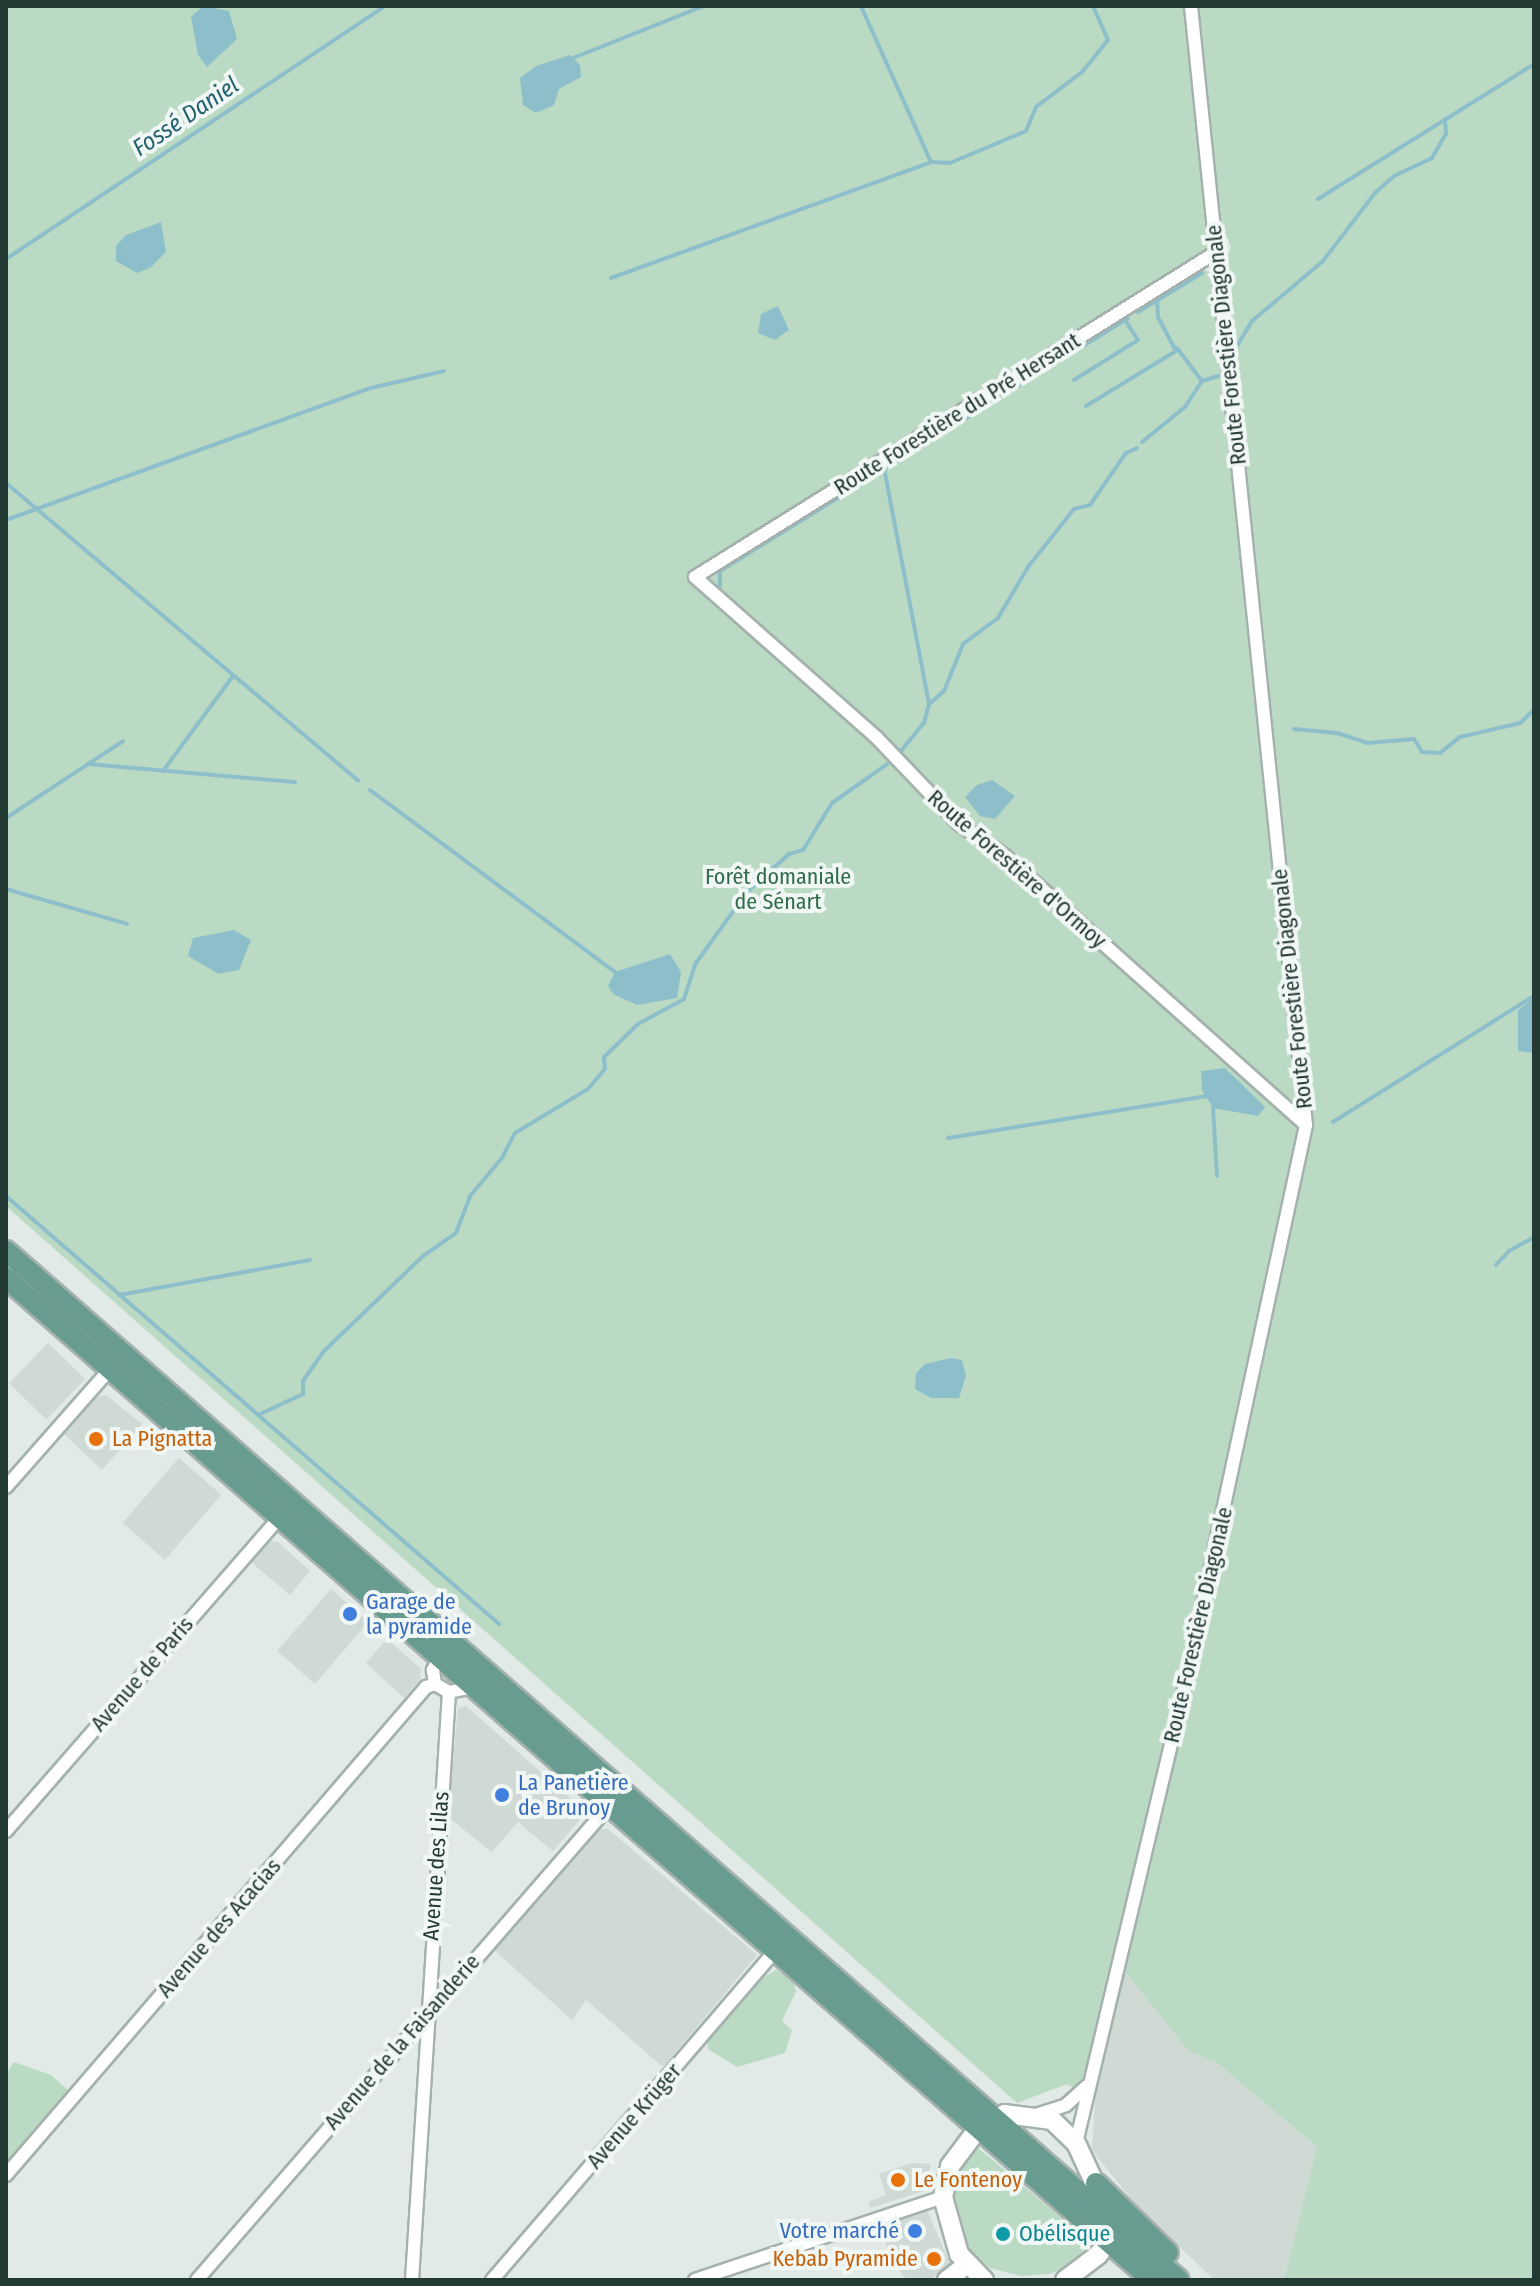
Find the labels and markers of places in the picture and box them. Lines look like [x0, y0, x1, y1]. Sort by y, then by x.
place label: La Pignatta [112, 1426, 212, 1452]
marker: La Pignatta [87, 1430, 105, 1448]
place label: Garage de la pyramide [366, 1588, 472, 1640]
marker: Garage de la pyramide [341, 1605, 359, 1623]
place label: La Panetière de Brunoy [518, 1769, 629, 1820]
marker: La Panetière de Brunoy [493, 1786, 511, 1804]
place label: Le Fontenoy [914, 2167, 1022, 2193]
marker: Le Fontenoy [889, 2171, 907, 2189]
place label: Votre marché [780, 2218, 899, 2244]
place label: Obélisque [1019, 2221, 1110, 2247]
marker: Votre marché [906, 2222, 924, 2240]
marker: Obélisque [994, 2225, 1012, 2243]
place label: Kebab Pyramide [772, 2246, 918, 2272]
marker: Kebab Pyramide [925, 2250, 943, 2268]

